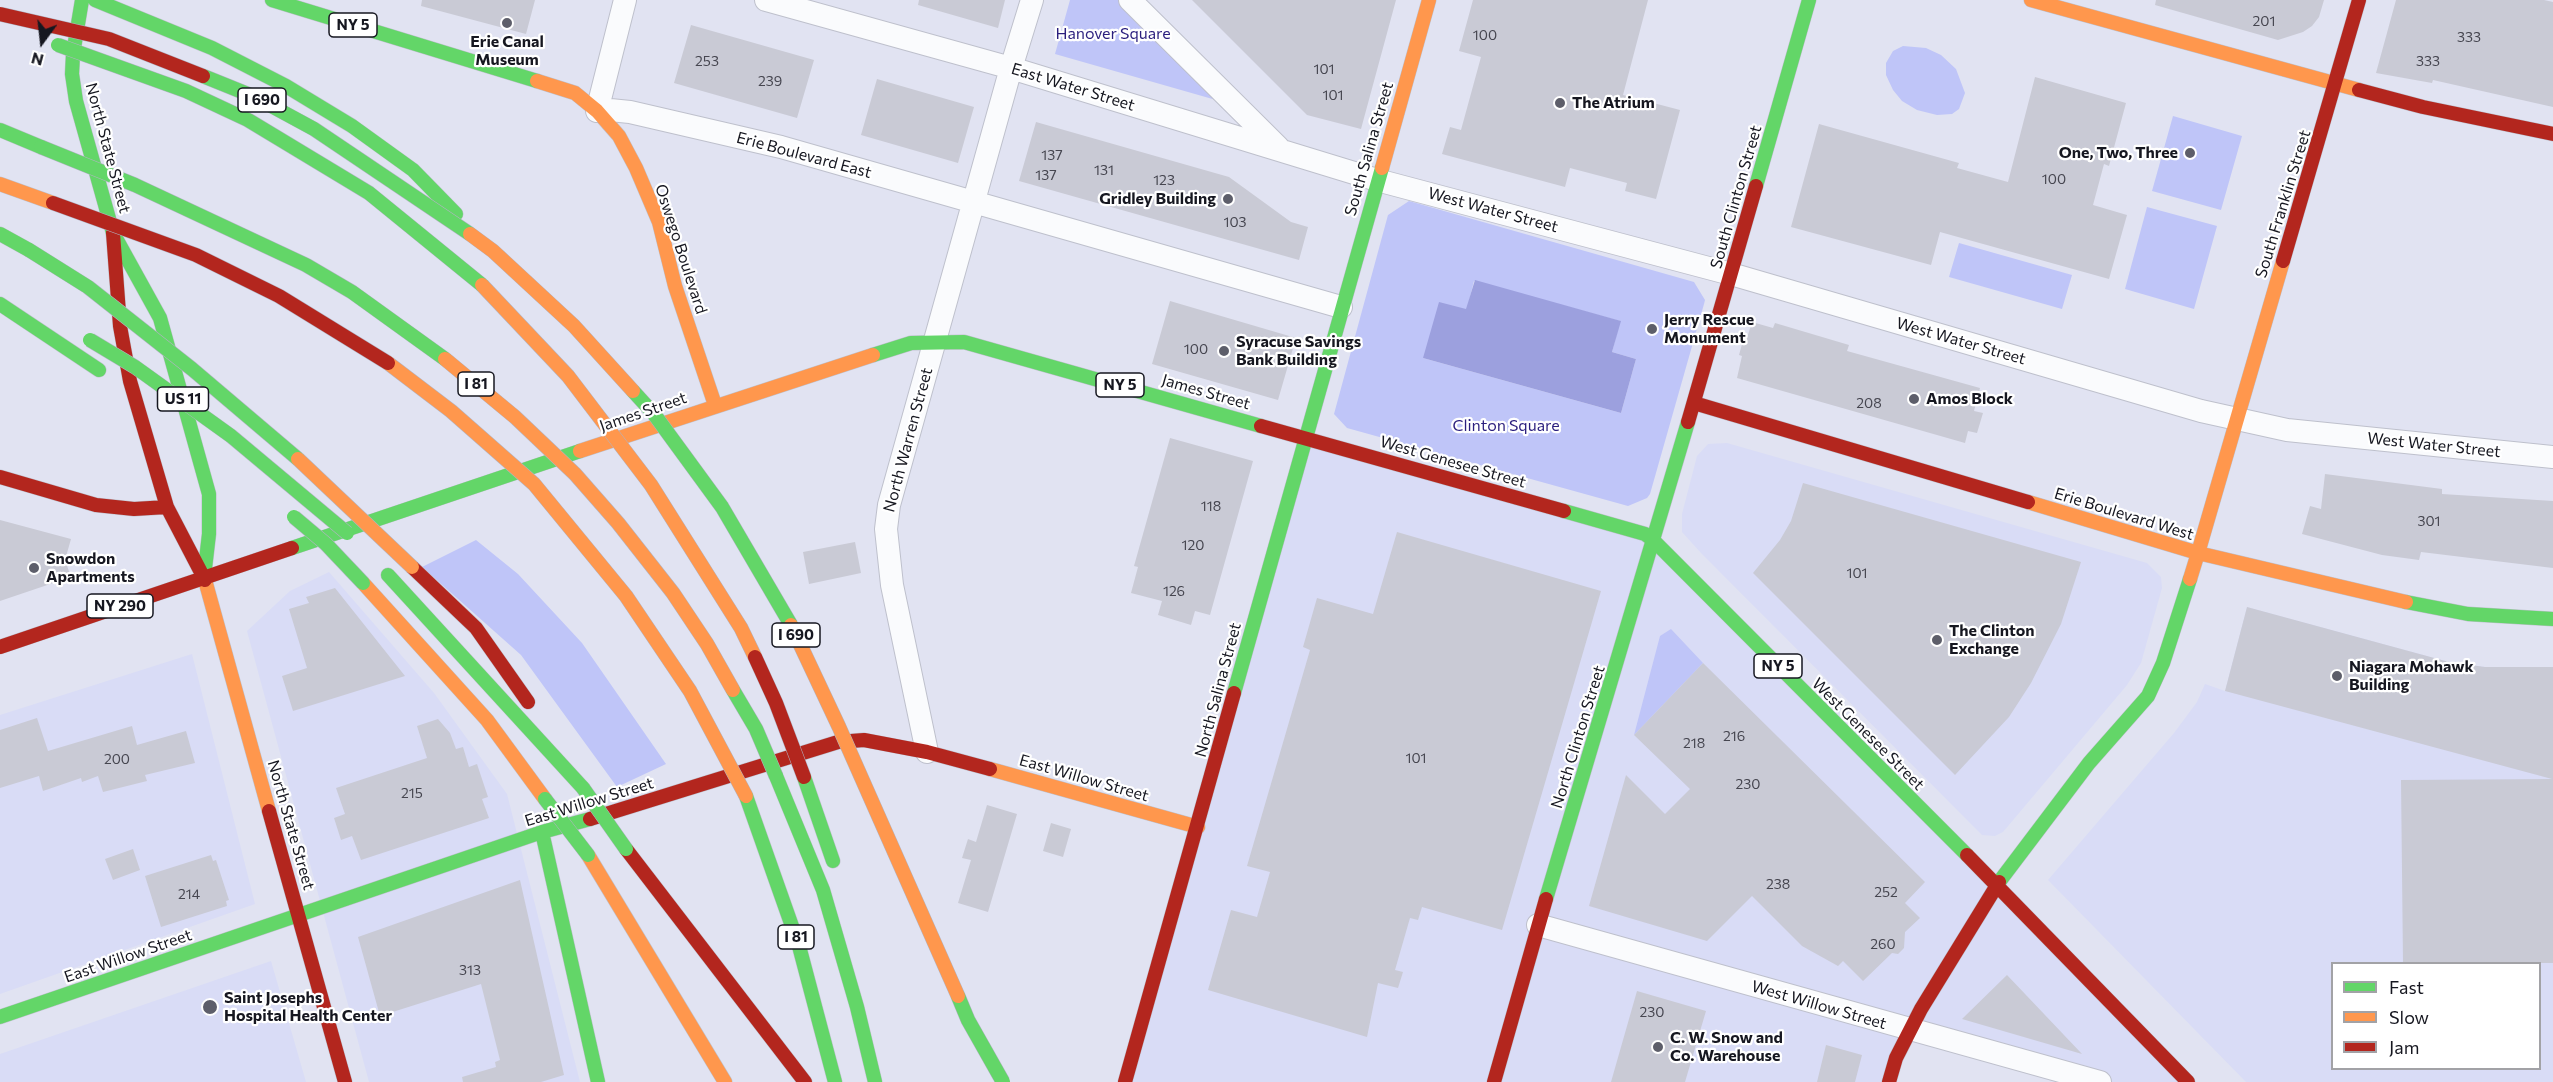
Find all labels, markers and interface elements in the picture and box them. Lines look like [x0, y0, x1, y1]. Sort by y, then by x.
north arrow [12, 12, 72, 72]
road number: NY 5 [329, 13, 377, 37]
house number: 201 [2253, 13, 2275, 29]
marker: Erie Canal Museum [500, 16, 514, 30]
park label: Hanover Square [1055, 24, 1171, 44]
house number: 100 [1473, 27, 1497, 43]
house number: 333 [2457, 29, 2481, 45]
place label: Erie Canal Museum [470, 32, 544, 70]
text: N [29, 49, 45, 71]
house number: 253 [695, 53, 719, 69]
house number: 333 [2416, 53, 2440, 69]
street label: East Water Street [1009, 59, 1137, 115]
house number: 101 [1313, 61, 1335, 77]
house number: 239 [758, 73, 782, 89]
street label: South Salina Street [1341, 80, 1397, 218]
street label: North State Street [81, 81, 135, 215]
house number: 101 [1322, 87, 1344, 103]
road number: I 690 [238, 88, 286, 112]
place label: The Atrium [1572, 93, 1655, 113]
marker: The Atrium [1553, 96, 1567, 110]
street label: South Clinton Street [1706, 123, 1766, 271]
street label: Erie Boulevard East [734, 128, 874, 182]
street label: South Franklin Street [2251, 128, 2315, 280]
place label: One, Two, Three [2059, 143, 2178, 163]
marker: One, Two, Three [2183, 146, 2197, 160]
house number: 137 [1041, 147, 1063, 163]
house number: 131 [1094, 162, 1114, 178]
house number: 137 [1035, 167, 1057, 183]
house number: 100 [2042, 171, 2066, 187]
house number: 123 [1153, 172, 1175, 188]
street label: Oswego Boulevard [651, 182, 711, 316]
street label: West Water Street [1426, 183, 1560, 237]
place label: Gridley Building [1099, 189, 1216, 209]
marker: Gridley Building [1221, 192, 1235, 206]
house number: 103 [1223, 214, 1247, 230]
place label: Jerry Rescue Monument [1664, 310, 1754, 348]
street label: West Water Street [1894, 313, 2028, 369]
marker: Jerry Rescue Monument [1645, 322, 1659, 336]
place label: Syracuse Savings Bank Building [1236, 332, 1361, 370]
house number: 100 [1184, 341, 1208, 357]
marker: Syracuse Savings Bank Building [1217, 344, 1231, 358]
street label: North Warren Street [879, 366, 937, 514]
street label: James Street [1160, 370, 1252, 414]
road number: I 81 [458, 372, 494, 396]
road number: NY 5 [1096, 373, 1144, 397]
road number: US 11 [158, 387, 208, 411]
street label: James Street [597, 388, 689, 436]
place label: Amos Block [1926, 389, 2013, 409]
marker: Amos Block [1907, 392, 1921, 406]
house number: 208 [1856, 395, 1882, 411]
park label: Clinton Square [1452, 416, 1560, 436]
street label: West Water Street [2366, 428, 2502, 462]
street label: West Genesee Street [1378, 432, 1528, 492]
street label: Erie Boulevard West [2052, 484, 2196, 544]
house number: 118 [1201, 498, 1221, 514]
house number: 301 [2417, 513, 2441, 529]
house number: 120 [1182, 537, 1204, 553]
place label: Snowdon Apartments [46, 549, 135, 587]
marker: Snowdon Apartments [27, 561, 41, 575]
house number: 101 [1846, 565, 1868, 581]
house number: 126 [1163, 583, 1185, 599]
road number: NY 290 [87, 594, 153, 618]
street label: North Salina Street [1191, 621, 1245, 759]
place label: The Clinton Exchange [1949, 621, 2035, 659]
road number: I 690 [772, 623, 820, 647]
marker: The Clinton Exchange [1930, 633, 1944, 647]
road number: NY 5 [1754, 654, 1802, 678]
place label: Niagara Mohawk Building [2349, 657, 2474, 695]
street label: North Clinton Street [1547, 663, 1609, 811]
marker: Niagara Mohawk Building [2330, 669, 2344, 683]
street label: West Genesee Street [1808, 674, 1928, 794]
house number: 216 [1723, 728, 1745, 744]
house number: 218 [1683, 735, 1705, 751]
street label: East Willow Street [1017, 750, 1151, 806]
house number: 101 [1405, 750, 1427, 766]
house number: 200 [104, 751, 130, 767]
street label: North State Street [263, 758, 319, 892]
street label: East Willow Street [522, 773, 656, 831]
house number: 230 [1736, 776, 1760, 792]
house number: 215 [401, 785, 423, 801]
house number: 238 [1766, 876, 1790, 892]
house number: 252 [1874, 884, 1898, 900]
house number: 214 [178, 886, 200, 902]
street label: East Willow Street [62, 925, 194, 987]
road number: I 81 [778, 925, 814, 949]
house number: 260 [1870, 936, 1896, 952]
house number: 313 [459, 962, 481, 978]
legend [2331, 962, 2541, 1070]
text: Fast [2389, 976, 2424, 998]
street label: West Willow Street [1749, 977, 1889, 1033]
place label: Saint Josephs Hospital Health Center [224, 988, 392, 1026]
marker: Saint Josephs Hospital Health Center [201, 998, 219, 1016]
house number: 230 [1640, 1004, 1664, 1020]
text: Slow [2389, 1006, 2429, 1028]
place label: C. W. Snow and Co. Warehouse [1670, 1028, 1783, 1066]
text: Jam [2389, 1036, 2419, 1058]
marker: C. W. Snow and Co. Warehouse [1651, 1040, 1665, 1054]

